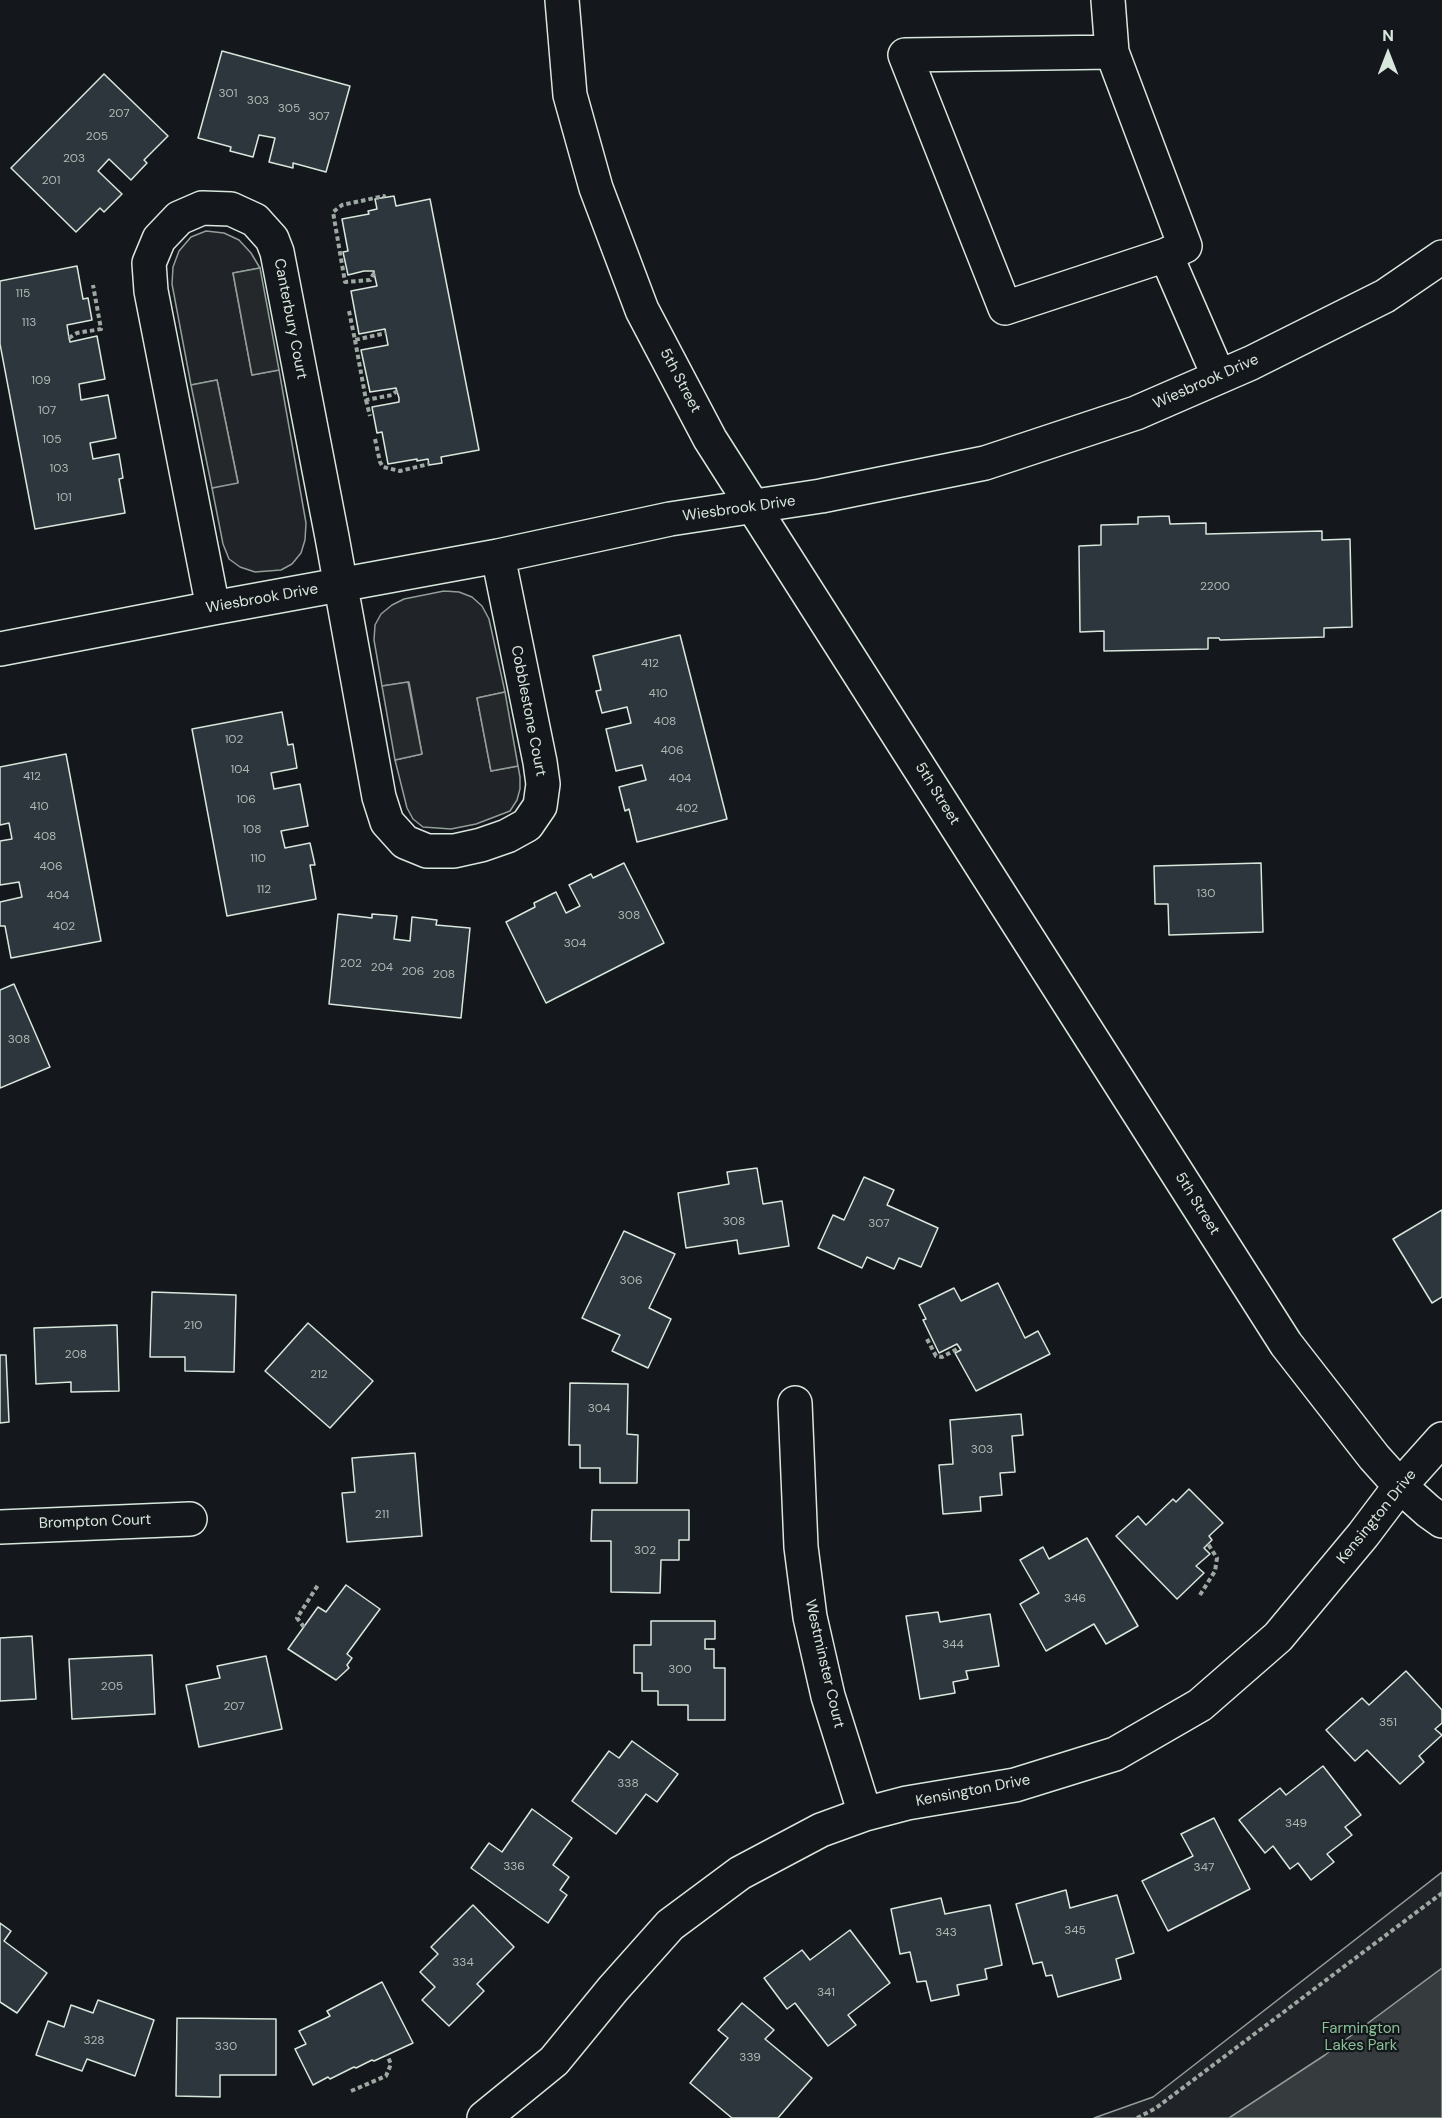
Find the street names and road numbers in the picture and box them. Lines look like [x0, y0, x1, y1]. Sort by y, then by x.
street label: Canterbury Court [269, 257, 311, 381]
street label: 5th Street [656, 346, 704, 416]
street label: Wiesbrook Drive [1150, 351, 1262, 413]
street label: Wiesbrook Drive [681, 492, 797, 526]
street label: Wiesbrook Drive [204, 580, 320, 618]
street label: Cobblestone Court [506, 644, 550, 778]
street label: 5th Street [911, 759, 963, 829]
street label: 5th Street [1171, 1169, 1223, 1239]
street label: Kensington Drive [1333, 1466, 1421, 1568]
street label: Brompton Court [38, 1511, 152, 1533]
street label: Westminster Court [800, 1598, 848, 1730]
street label: Kensington Drive [914, 1771, 1032, 1811]

